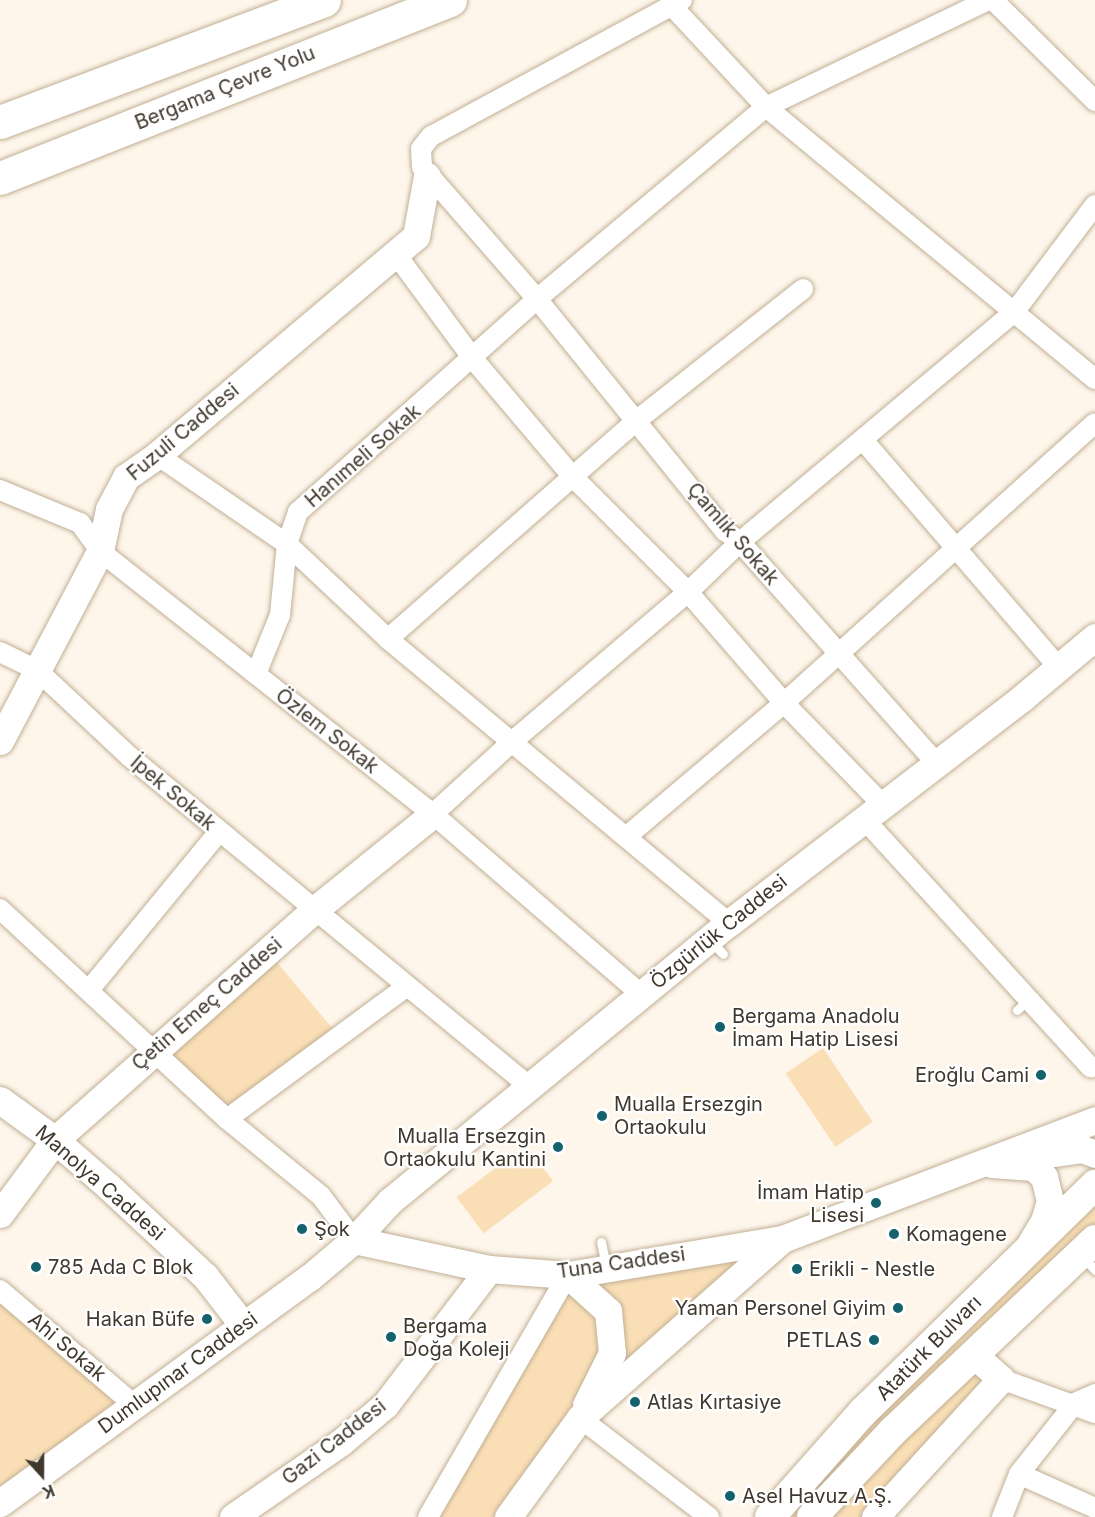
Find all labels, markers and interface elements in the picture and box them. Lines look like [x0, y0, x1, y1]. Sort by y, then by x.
street label: Bergama Çevre Yolu [131, 41, 319, 135]
street label: Fuzuli Caddesi [122, 378, 244, 486]
street label: Hanımeli Sokak [300, 399, 426, 513]
street label: Çamlık Sokak [682, 478, 784, 590]
street label: Özlem Sokak [271, 683, 383, 779]
street label: İpek Sokak [125, 750, 221, 836]
street label: Özgürlük Caddesi [646, 870, 792, 994]
street label: Çetin Emeç Caddesi [127, 932, 287, 1076]
place label: Bergama Anadolu İmam Hatip Lisesi [732, 1004, 900, 1051]
marker: Bergama Anadolu İmam Hatip Lisesi [713, 1020, 727, 1034]
place label: Eroğlu Cami [915, 1063, 1029, 1087]
marker: Eroğlu Cami [1034, 1068, 1048, 1082]
place label: Mualla Ersezgin Ortaokulu [614, 1092, 763, 1139]
marker: Mualla Ersezgin Ortaokulu [595, 1109, 609, 1123]
street label: Manolya Caddesi [30, 1120, 170, 1246]
place label: Mualla Ersezgin Ortaokulu Kantini [383, 1124, 546, 1171]
marker: Mualla Ersezgin Ortaokulu Kantini [551, 1140, 565, 1154]
place label: İmam Hatip Lisesi [757, 1180, 864, 1227]
marker: İmam Hatip Lisesi [869, 1196, 883, 1210]
place label: Şok [314, 1217, 350, 1241]
marker: Şok [295, 1222, 309, 1236]
place label: Komagene [906, 1222, 1007, 1246]
marker: Komagene [887, 1227, 901, 1241]
street label: Tuna Caddesi [555, 1242, 687, 1284]
place label: 785 Ada C Blok [48, 1255, 193, 1279]
place label: Erikli - Nestle [809, 1257, 935, 1281]
marker: 785 Ada C Blok [29, 1260, 43, 1274]
marker: Erikli - Nestle [790, 1262, 804, 1276]
street label: Atatürk Bulvarı [871, 1290, 987, 1406]
place label: Yaman Personel Giyim [675, 1296, 886, 1320]
marker: Yaman Personel Giyim [891, 1301, 905, 1315]
place label: Hakan Büfe [86, 1307, 195, 1331]
street label: Dumlupınar Caddesi [94, 1307, 262, 1439]
street label: Ahi Sokak [23, 1308, 111, 1386]
marker: Hakan Büfe [200, 1312, 214, 1326]
place label: Bergama Doğa Koleji [403, 1314, 509, 1361]
place label: PETLAS [786, 1328, 862, 1352]
marker: Bergama Doğa Koleji [384, 1330, 398, 1344]
marker: PETLAS [867, 1333, 881, 1347]
place label: Atlas Kırtasiye [647, 1390, 781, 1414]
street label: Gazi Caddesi [277, 1394, 391, 1490]
marker: Atlas Kırtasiye [628, 1395, 642, 1409]
north arrow [12, 1445, 72, 1505]
text: K [39, 1480, 57, 1503]
place label: Asel Havuz A.Ş. [742, 1484, 892, 1508]
marker: Asel Havuz A.Ş. [723, 1489, 737, 1503]

